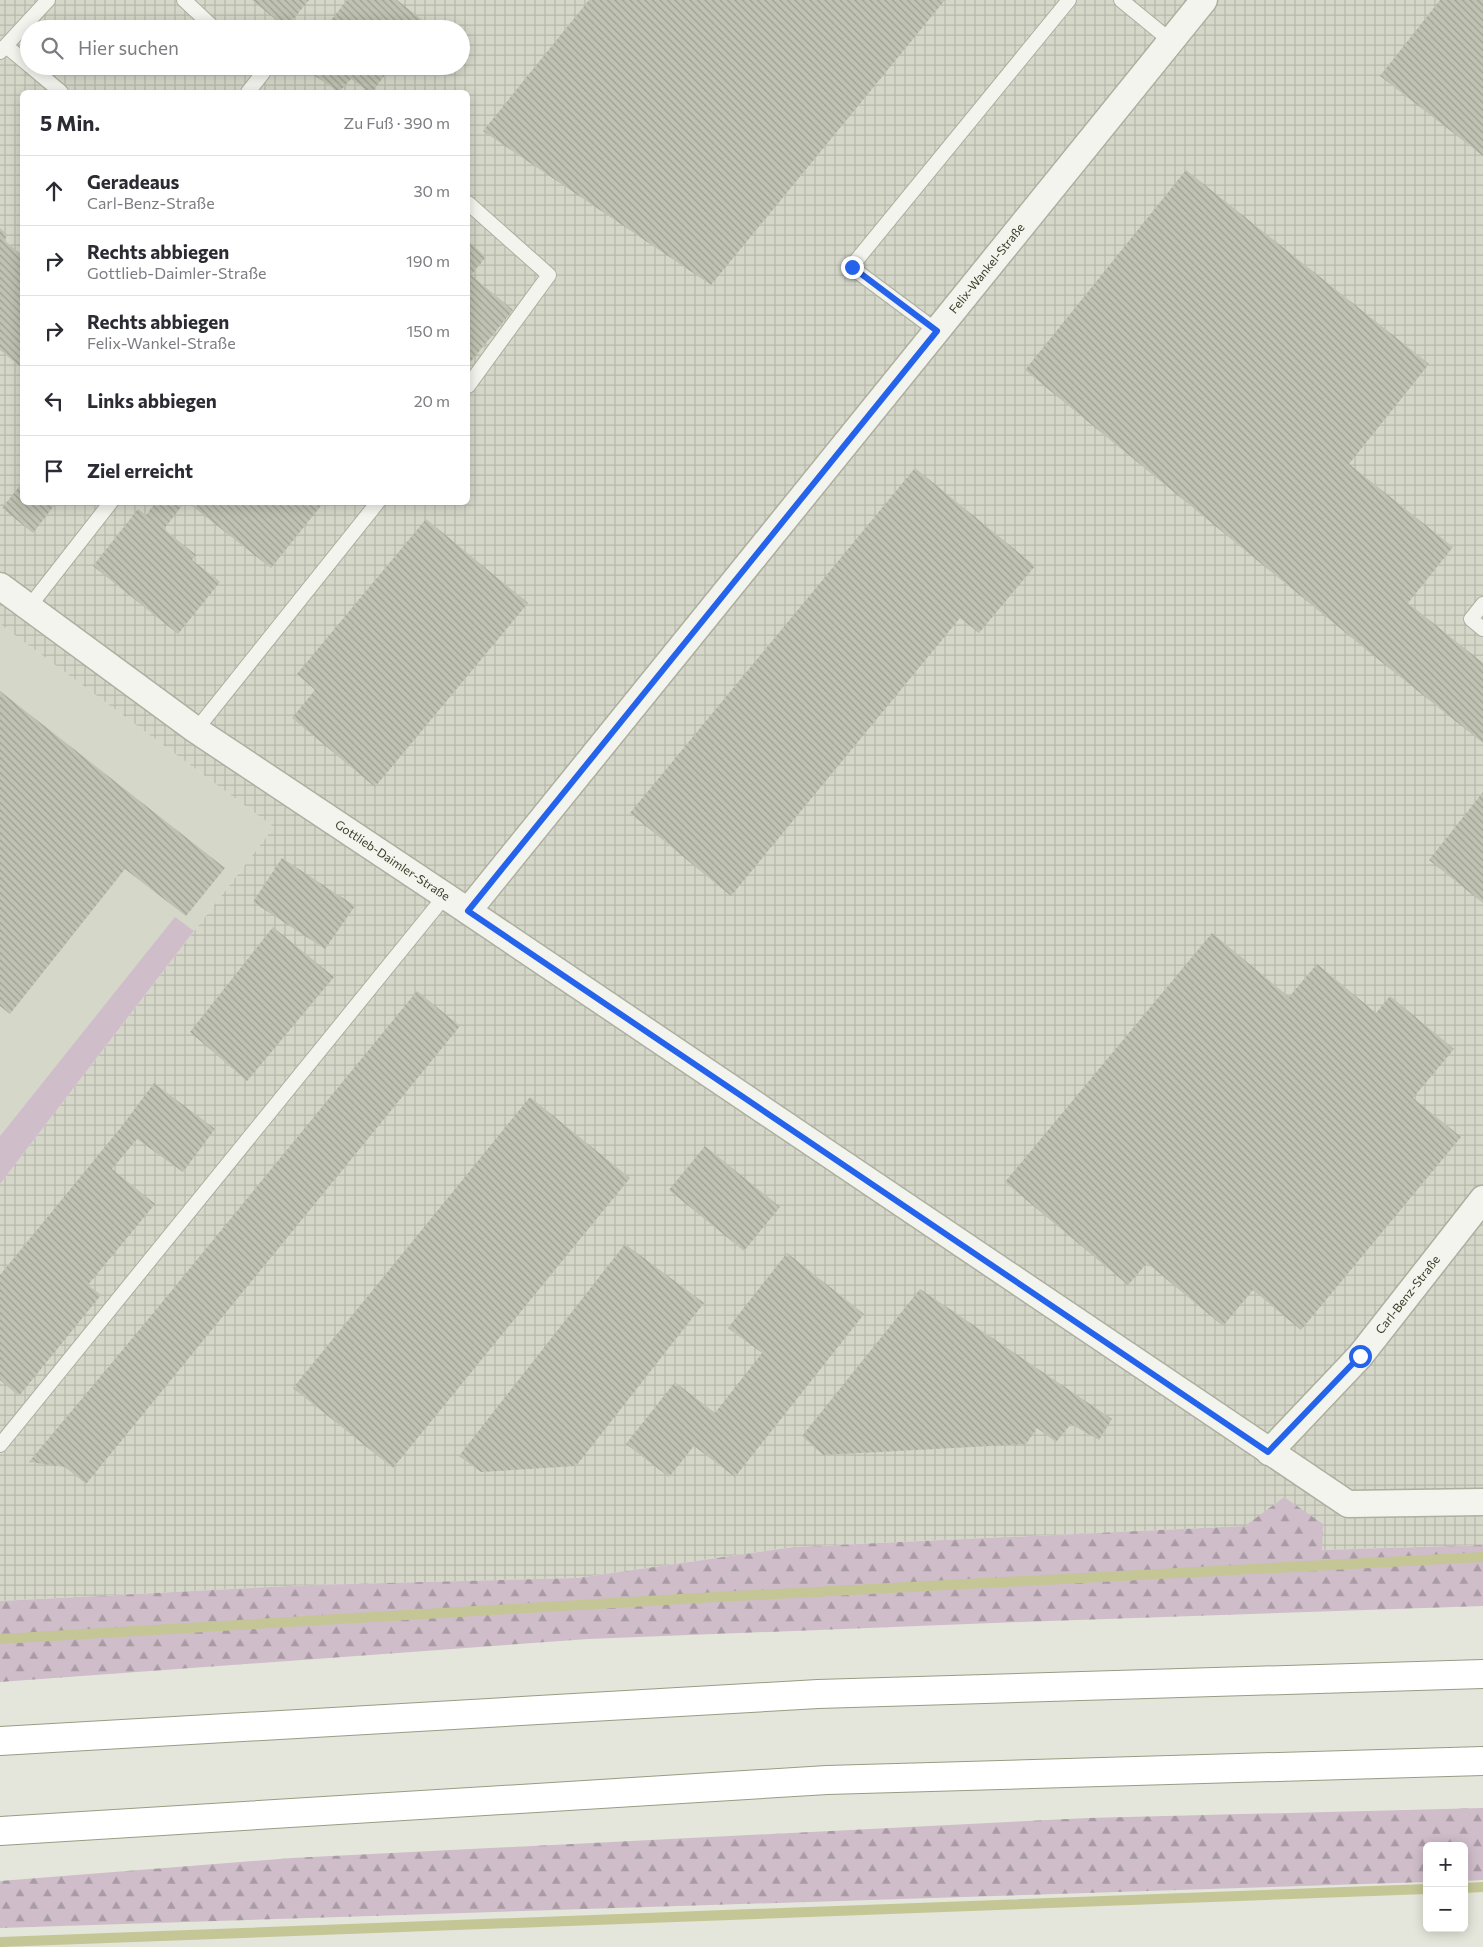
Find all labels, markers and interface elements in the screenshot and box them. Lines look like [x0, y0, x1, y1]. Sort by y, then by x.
search box [20, 20, 470, 75]
icon: search [38, 34, 66, 62]
text: Hier suchen [78, 36, 179, 59]
text: 5 Min. [40, 110, 100, 135]
text: Zu Fuß · 390 m [343, 113, 450, 132]
text: Geradeaus [87, 170, 179, 193]
icon: ahead [40, 177, 68, 205]
text: 30 m [413, 181, 450, 200]
text: Carl-Benz-Straße [87, 193, 215, 212]
street label: Felix-Wankel-Straße [946, 220, 1027, 316]
text: Rechts abbiegen [87, 240, 229, 263]
icon: right [40, 247, 68, 275]
text: 190 m [406, 251, 450, 270]
route end [841, 256, 864, 279]
text: Gottlieb-Daimler-Straße [87, 263, 267, 282]
text: Rechts abbiegen [87, 310, 229, 333]
icon: right [40, 317, 68, 345]
text: 150 m [407, 321, 450, 340]
text: Felix-Wankel-Straße [87, 333, 236, 352]
icon: left [40, 387, 68, 415]
text: Links abbiegen [87, 389, 217, 412]
text: 20 m [414, 391, 450, 410]
icon: arrive [40, 457, 68, 485]
text: Ziel erreicht [87, 459, 193, 482]
street label: Gottlieb-Daimler-Straße [333, 817, 453, 903]
street label: Carl-Benz-Straße [1372, 1252, 1442, 1336]
route start [1349, 1345, 1372, 1368]
map controls [1423, 1842, 1468, 1932]
button: + [1423, 1842, 1468, 1887]
button: − [1423, 1887, 1468, 1932]

